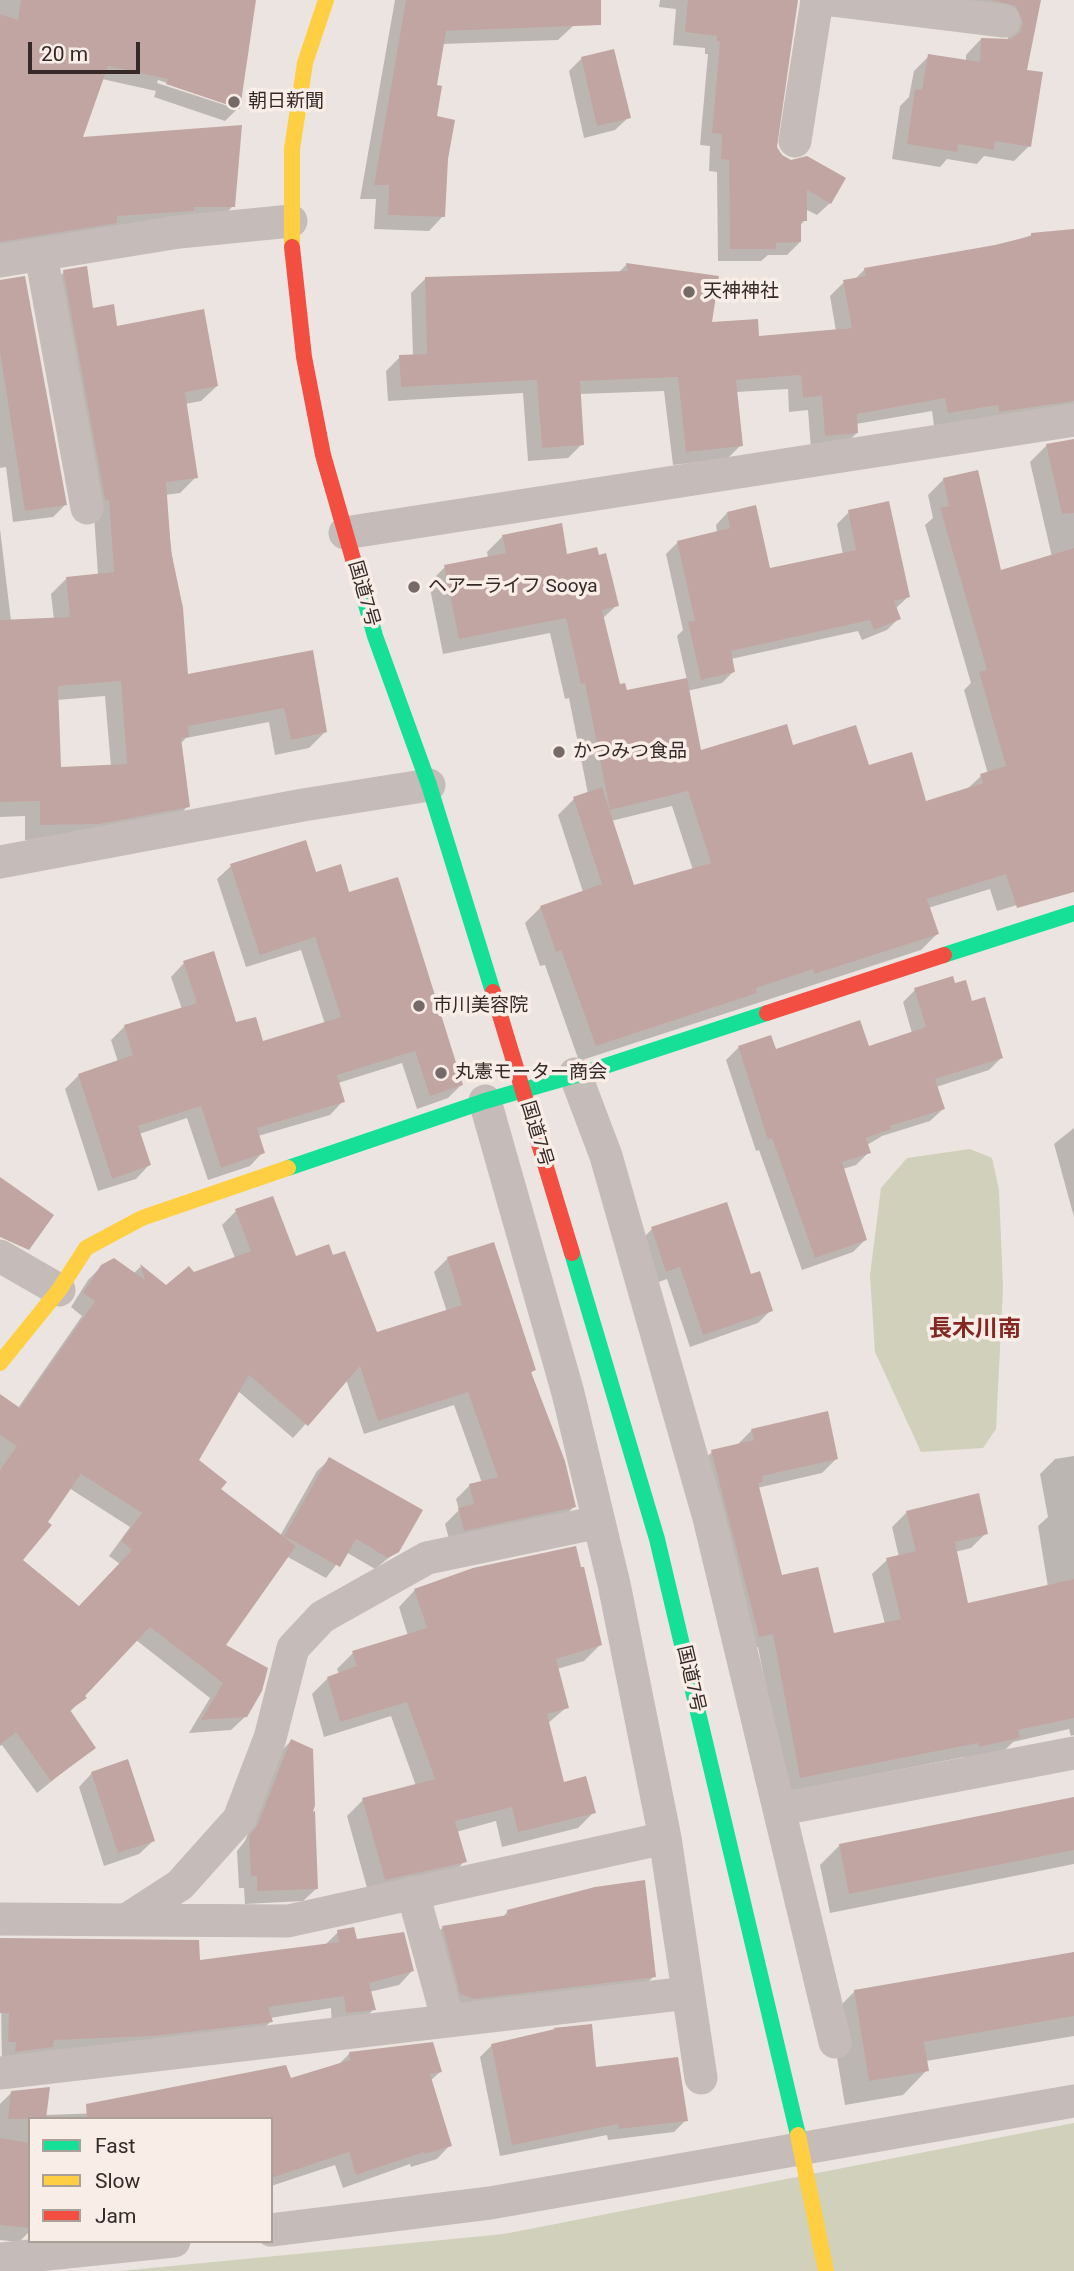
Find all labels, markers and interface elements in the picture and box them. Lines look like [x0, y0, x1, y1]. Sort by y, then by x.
scale bar [32, 28, 144, 72]
text: 20 m [41, 42, 88, 66]
place label: 朝日新聞 [248, 91, 324, 113]
marker: 朝日新聞 [226, 94, 242, 110]
place label: 天神神社 [703, 281, 779, 303]
marker: 天神神社 [681, 284, 697, 300]
street label: 国道7号 [343, 558, 383, 630]
place label: ヘアーライフ Sooya [428, 576, 598, 598]
marker: ヘアーライフ Sooya [406, 579, 422, 595]
place label: かつみつ食品 [573, 741, 687, 763]
marker: かつみつ食品 [551, 744, 567, 760]
place label: 市川美容院 [433, 995, 528, 1017]
marker: 市川美容院 [411, 998, 427, 1014]
place label: 丸憲モーター商会 [455, 1062, 607, 1084]
marker: 丸憲モーター商会 [433, 1065, 449, 1081]
street label: 国道7号 [515, 1098, 557, 1170]
district label: 長木川南 [929, 1316, 1021, 1344]
street label: 国道7号 [671, 1643, 709, 1715]
legend [28, 2117, 273, 2243]
text: Fast [95, 2134, 135, 2158]
text: Slow [95, 2169, 140, 2193]
text: Jam [95, 2204, 136, 2228]

